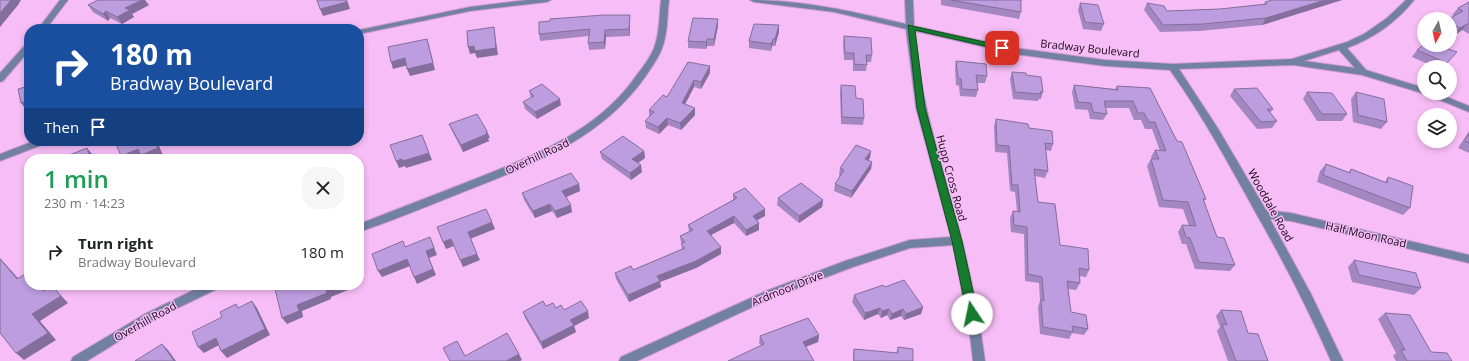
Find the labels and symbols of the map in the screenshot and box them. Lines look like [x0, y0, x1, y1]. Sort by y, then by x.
north arrow [1417, 12, 1457, 52]
pin [985, 31, 1019, 65]
street label: Bradway Boulevard [1040, 35, 1140, 61]
street label: Hupp Cross Road [933, 133, 971, 223]
street label: Overhill Road [503, 135, 571, 177]
street label: Wooddale Road [1245, 166, 1297, 244]
street label: Half Moon Road [1324, 217, 1408, 251]
street label: Ardmoor Drive [749, 267, 825, 309]
position arrow [951, 293, 993, 335]
street label: Overhill Road [111, 298, 179, 344]

